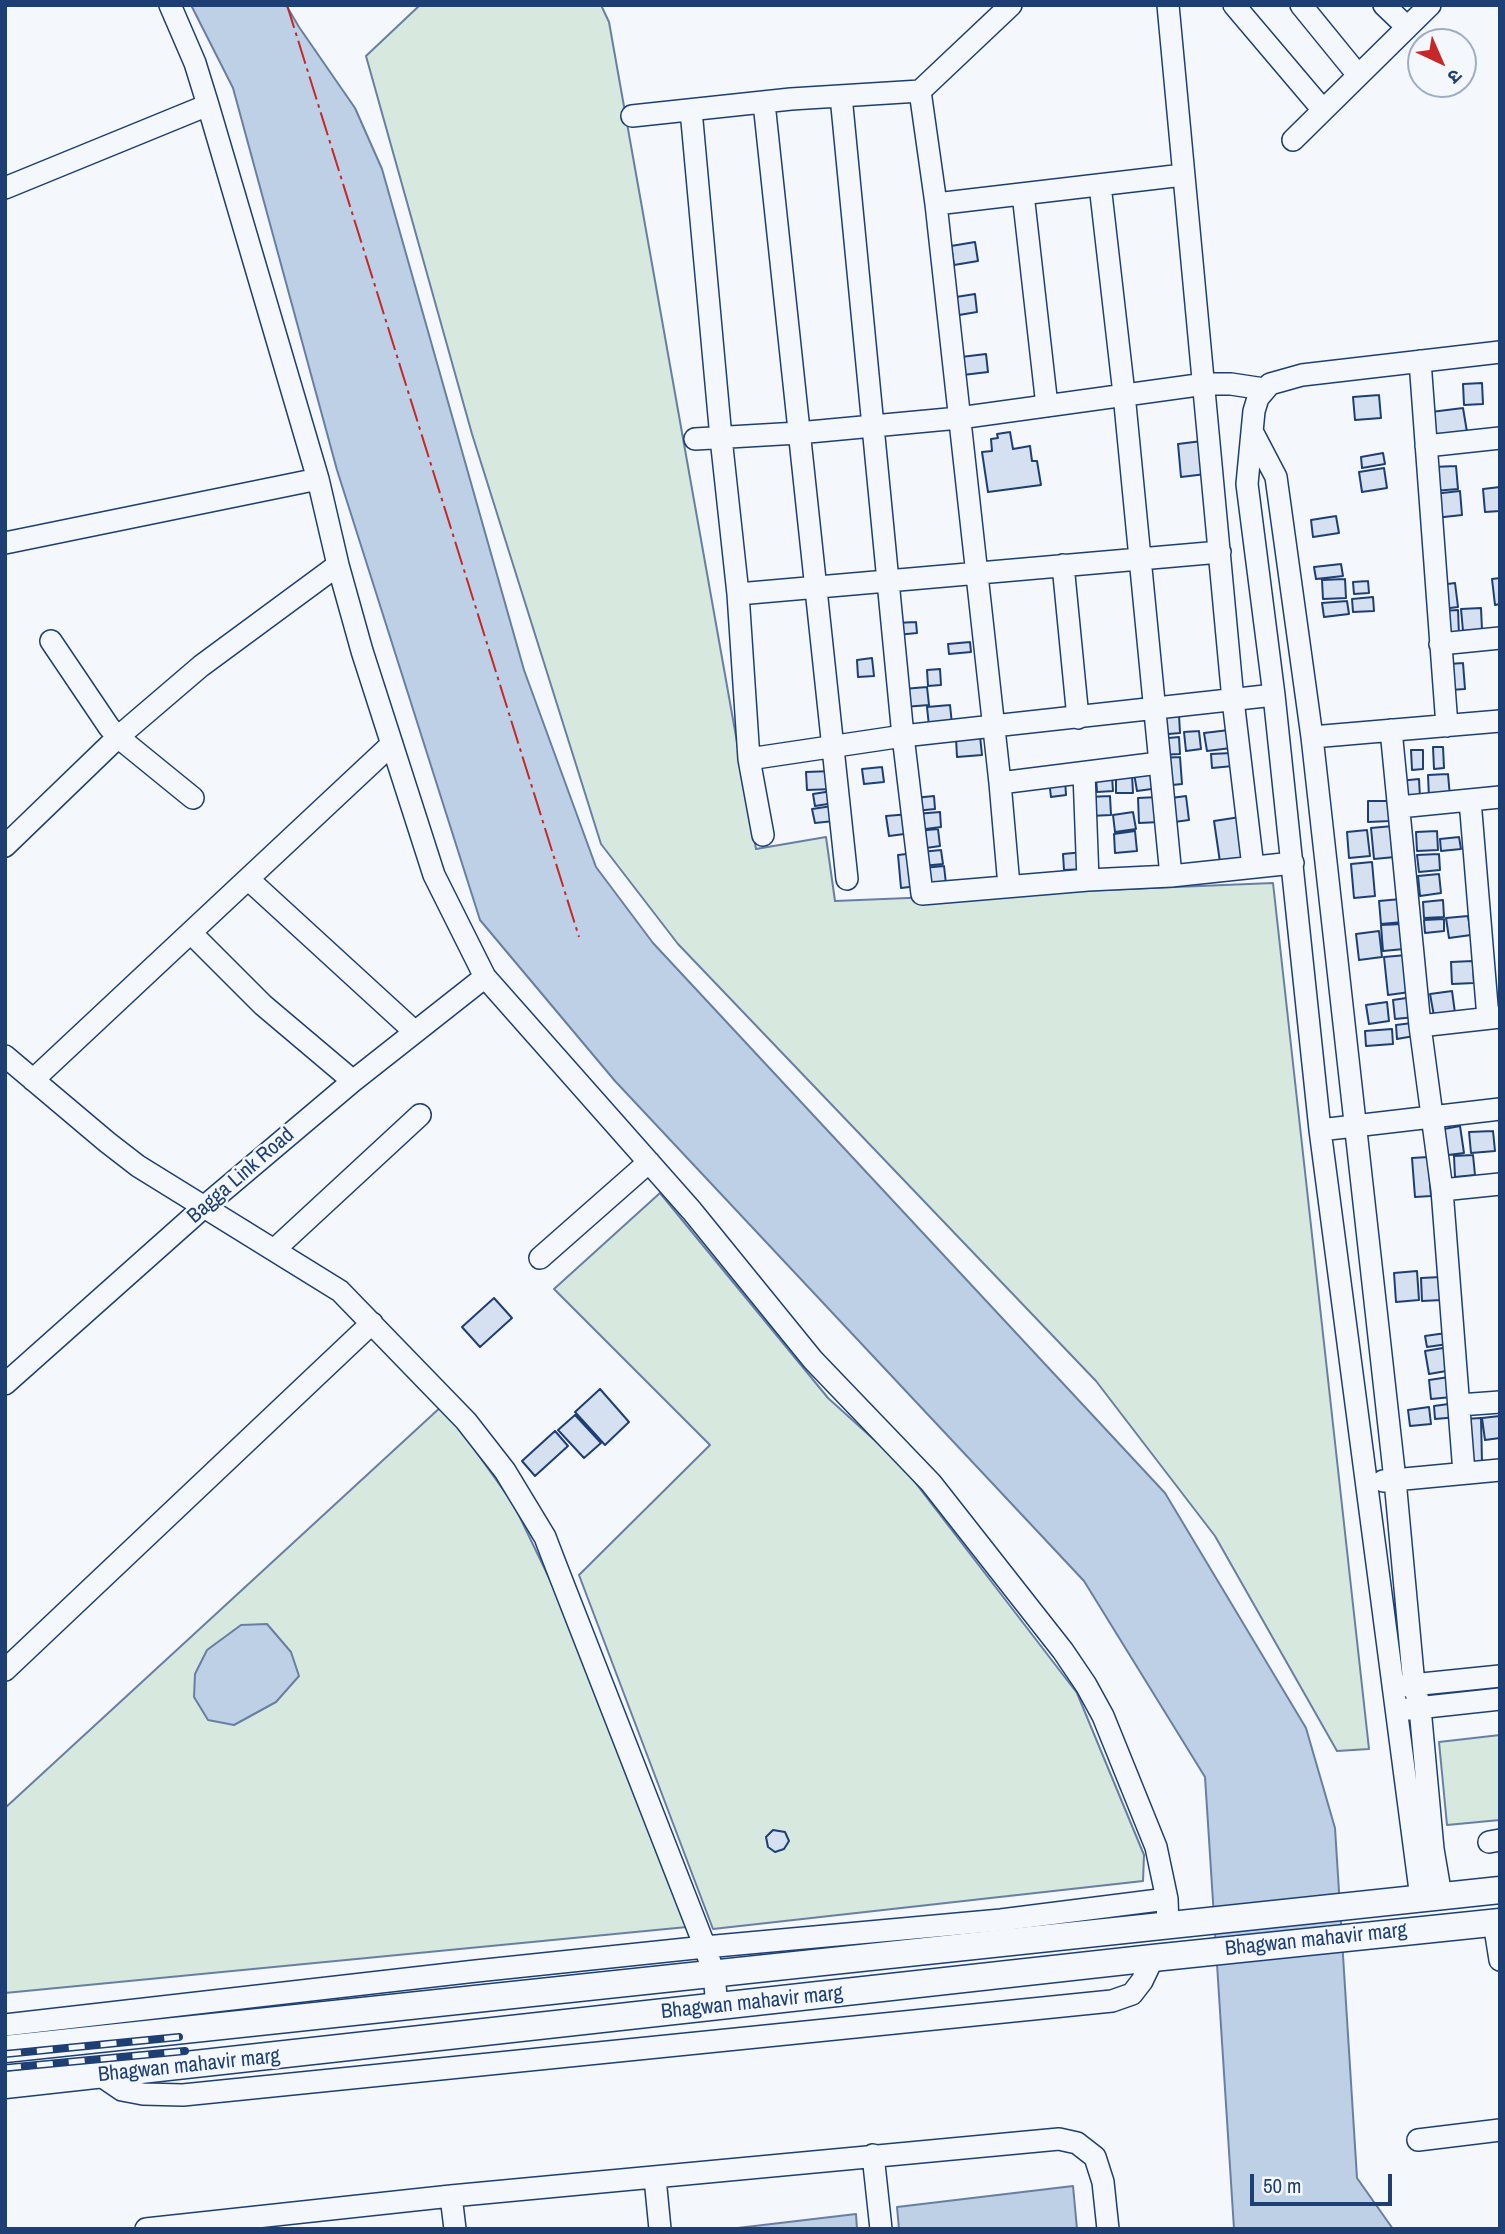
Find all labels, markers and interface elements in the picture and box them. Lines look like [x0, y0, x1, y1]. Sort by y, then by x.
north arrow [1407, 28, 1477, 98]
text: उ [1442, 63, 1468, 90]
street label: Bagga Link Road [183, 1123, 299, 1229]
street label: Bhagwan mahavir marg [1224, 1918, 1408, 1962]
street label: Bhagwan mahavir marg [660, 1981, 844, 2025]
street label: Bhagwan mahavir marg [97, 2044, 281, 2088]
scale bar [1253, 2160, 1395, 2204]
text: 50 m [1263, 2171, 1301, 2200]

